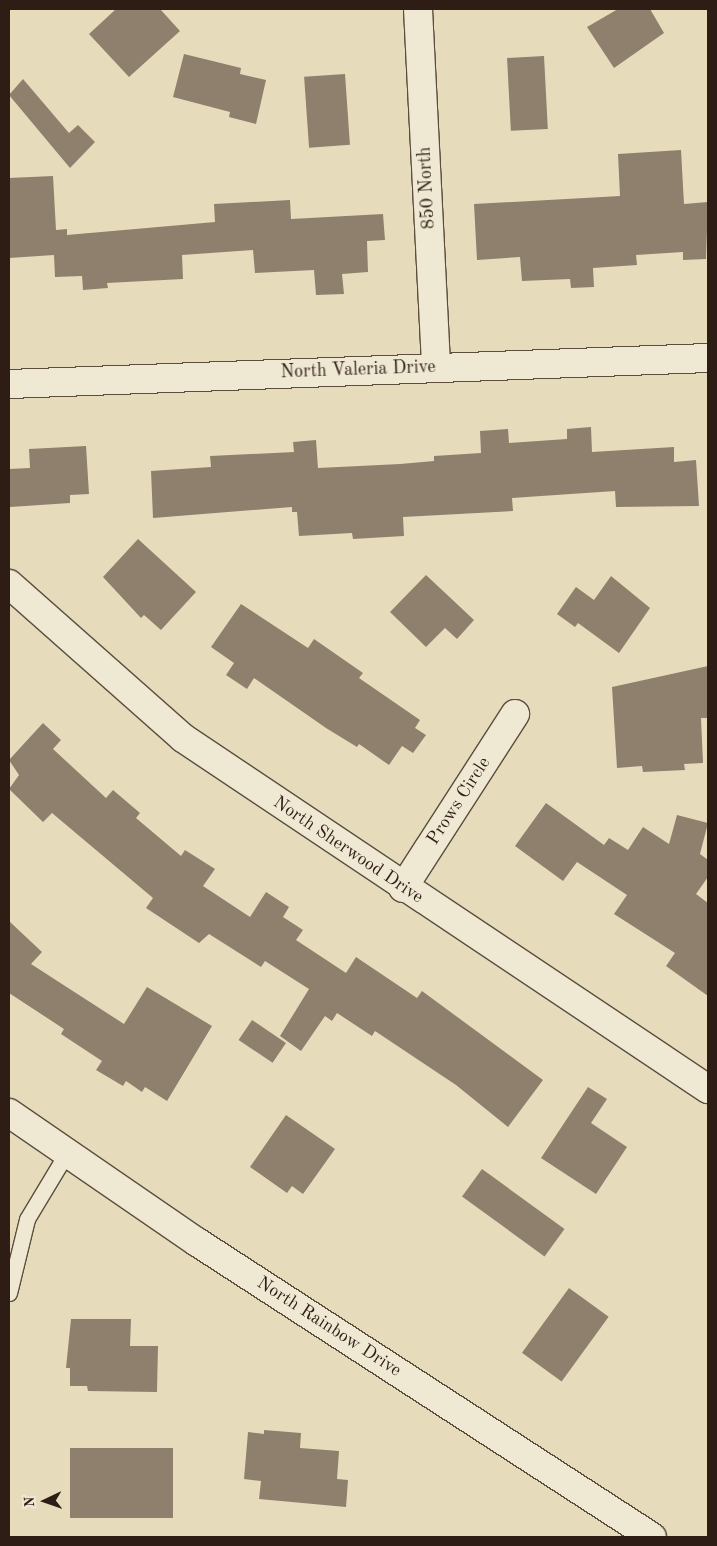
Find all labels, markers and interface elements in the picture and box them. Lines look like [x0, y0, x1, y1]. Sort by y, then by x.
street label: 850 North [414, 146, 440, 230]
street label: North Valeria Drive [280, 356, 436, 384]
street label: Prows Circle [423, 753, 495, 849]
street label: North Sherwood Drive [269, 792, 427, 908]
street label: North Rainbow Drive [253, 1272, 405, 1382]
north arrow [20, 1476, 70, 1526]
text: N [23, 1496, 37, 1508]

